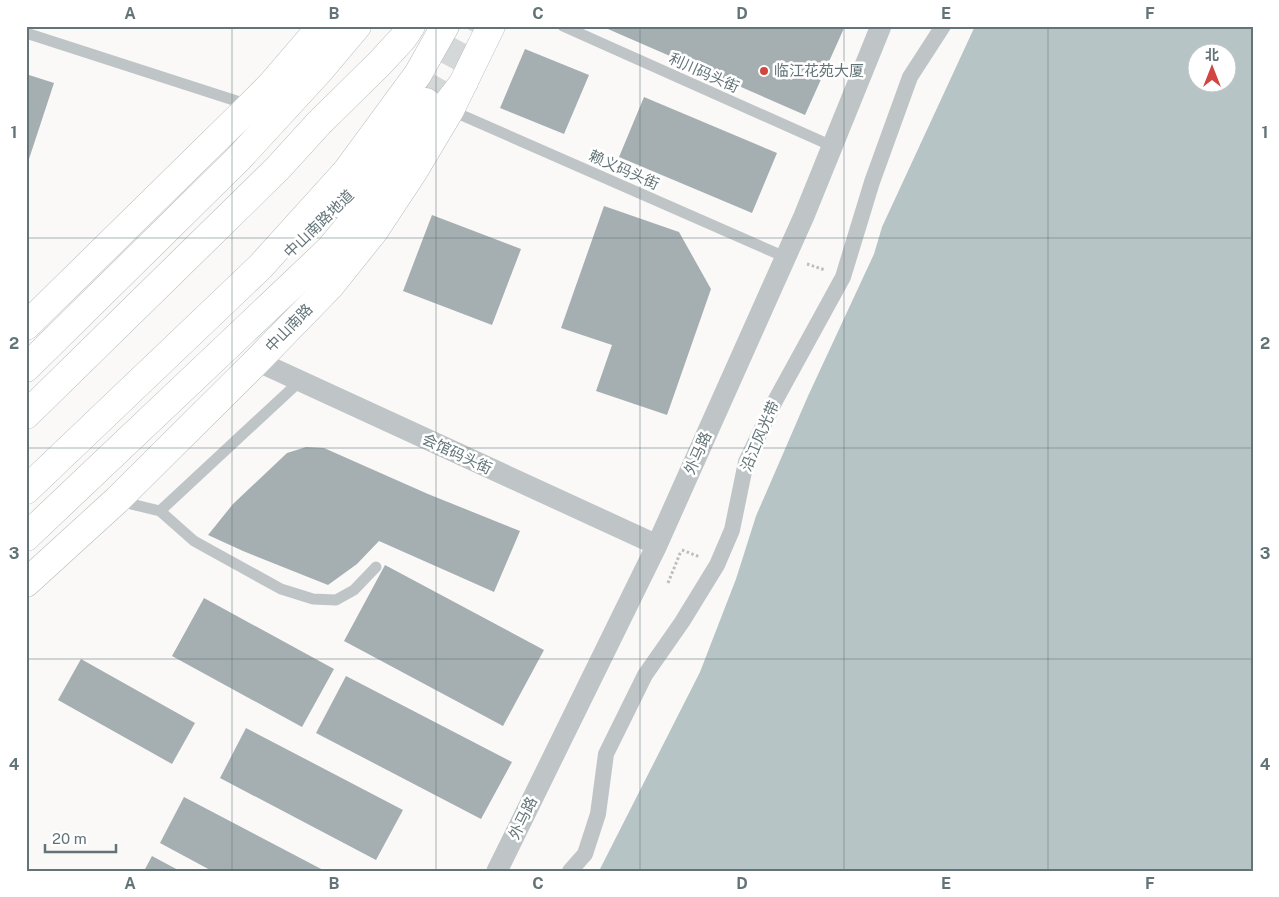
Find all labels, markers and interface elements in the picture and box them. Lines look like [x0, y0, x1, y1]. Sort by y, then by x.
text: A [124, 4, 136, 23]
text: B [329, 4, 340, 23]
text: C [532, 4, 544, 23]
text: D [736, 4, 748, 23]
text: E [941, 4, 951, 23]
text: F [1145, 4, 1155, 23]
north arrow [1186, 42, 1236, 92]
text: 北 [1205, 47, 1219, 63]
street label: 利川码头街 [666, 50, 742, 96]
place label: 临江花苑大厦 [774, 62, 864, 79]
marker: 临江花苑大厦 [758, 65, 770, 77]
text: 1 [11, 123, 17, 142]
text: 1 [1262, 123, 1268, 142]
street label: 赖义码头街 [586, 147, 662, 193]
street label: 中山南路地道 [280, 186, 357, 261]
street label: 中山南路 [262, 300, 316, 355]
text: 2 [9, 334, 19, 353]
text: 2 [1260, 334, 1270, 353]
street label: 沿江风光带 [737, 398, 782, 474]
street label: 外马路 [681, 429, 714, 477]
street label: 会馆码头街 [420, 430, 495, 477]
text: 3 [9, 544, 19, 563]
text: 3 [1260, 544, 1270, 563]
text: 4 [9, 755, 20, 774]
text: 4 [1260, 755, 1271, 774]
street label: 外马路 [505, 794, 540, 842]
scale bar [45, 822, 116, 854]
text: 20 m [52, 830, 87, 847]
text: A [124, 874, 136, 893]
text: B [329, 874, 340, 893]
text: C [532, 874, 544, 893]
text: D [736, 874, 748, 893]
text: E [941, 874, 951, 893]
text: F [1145, 874, 1155, 893]

